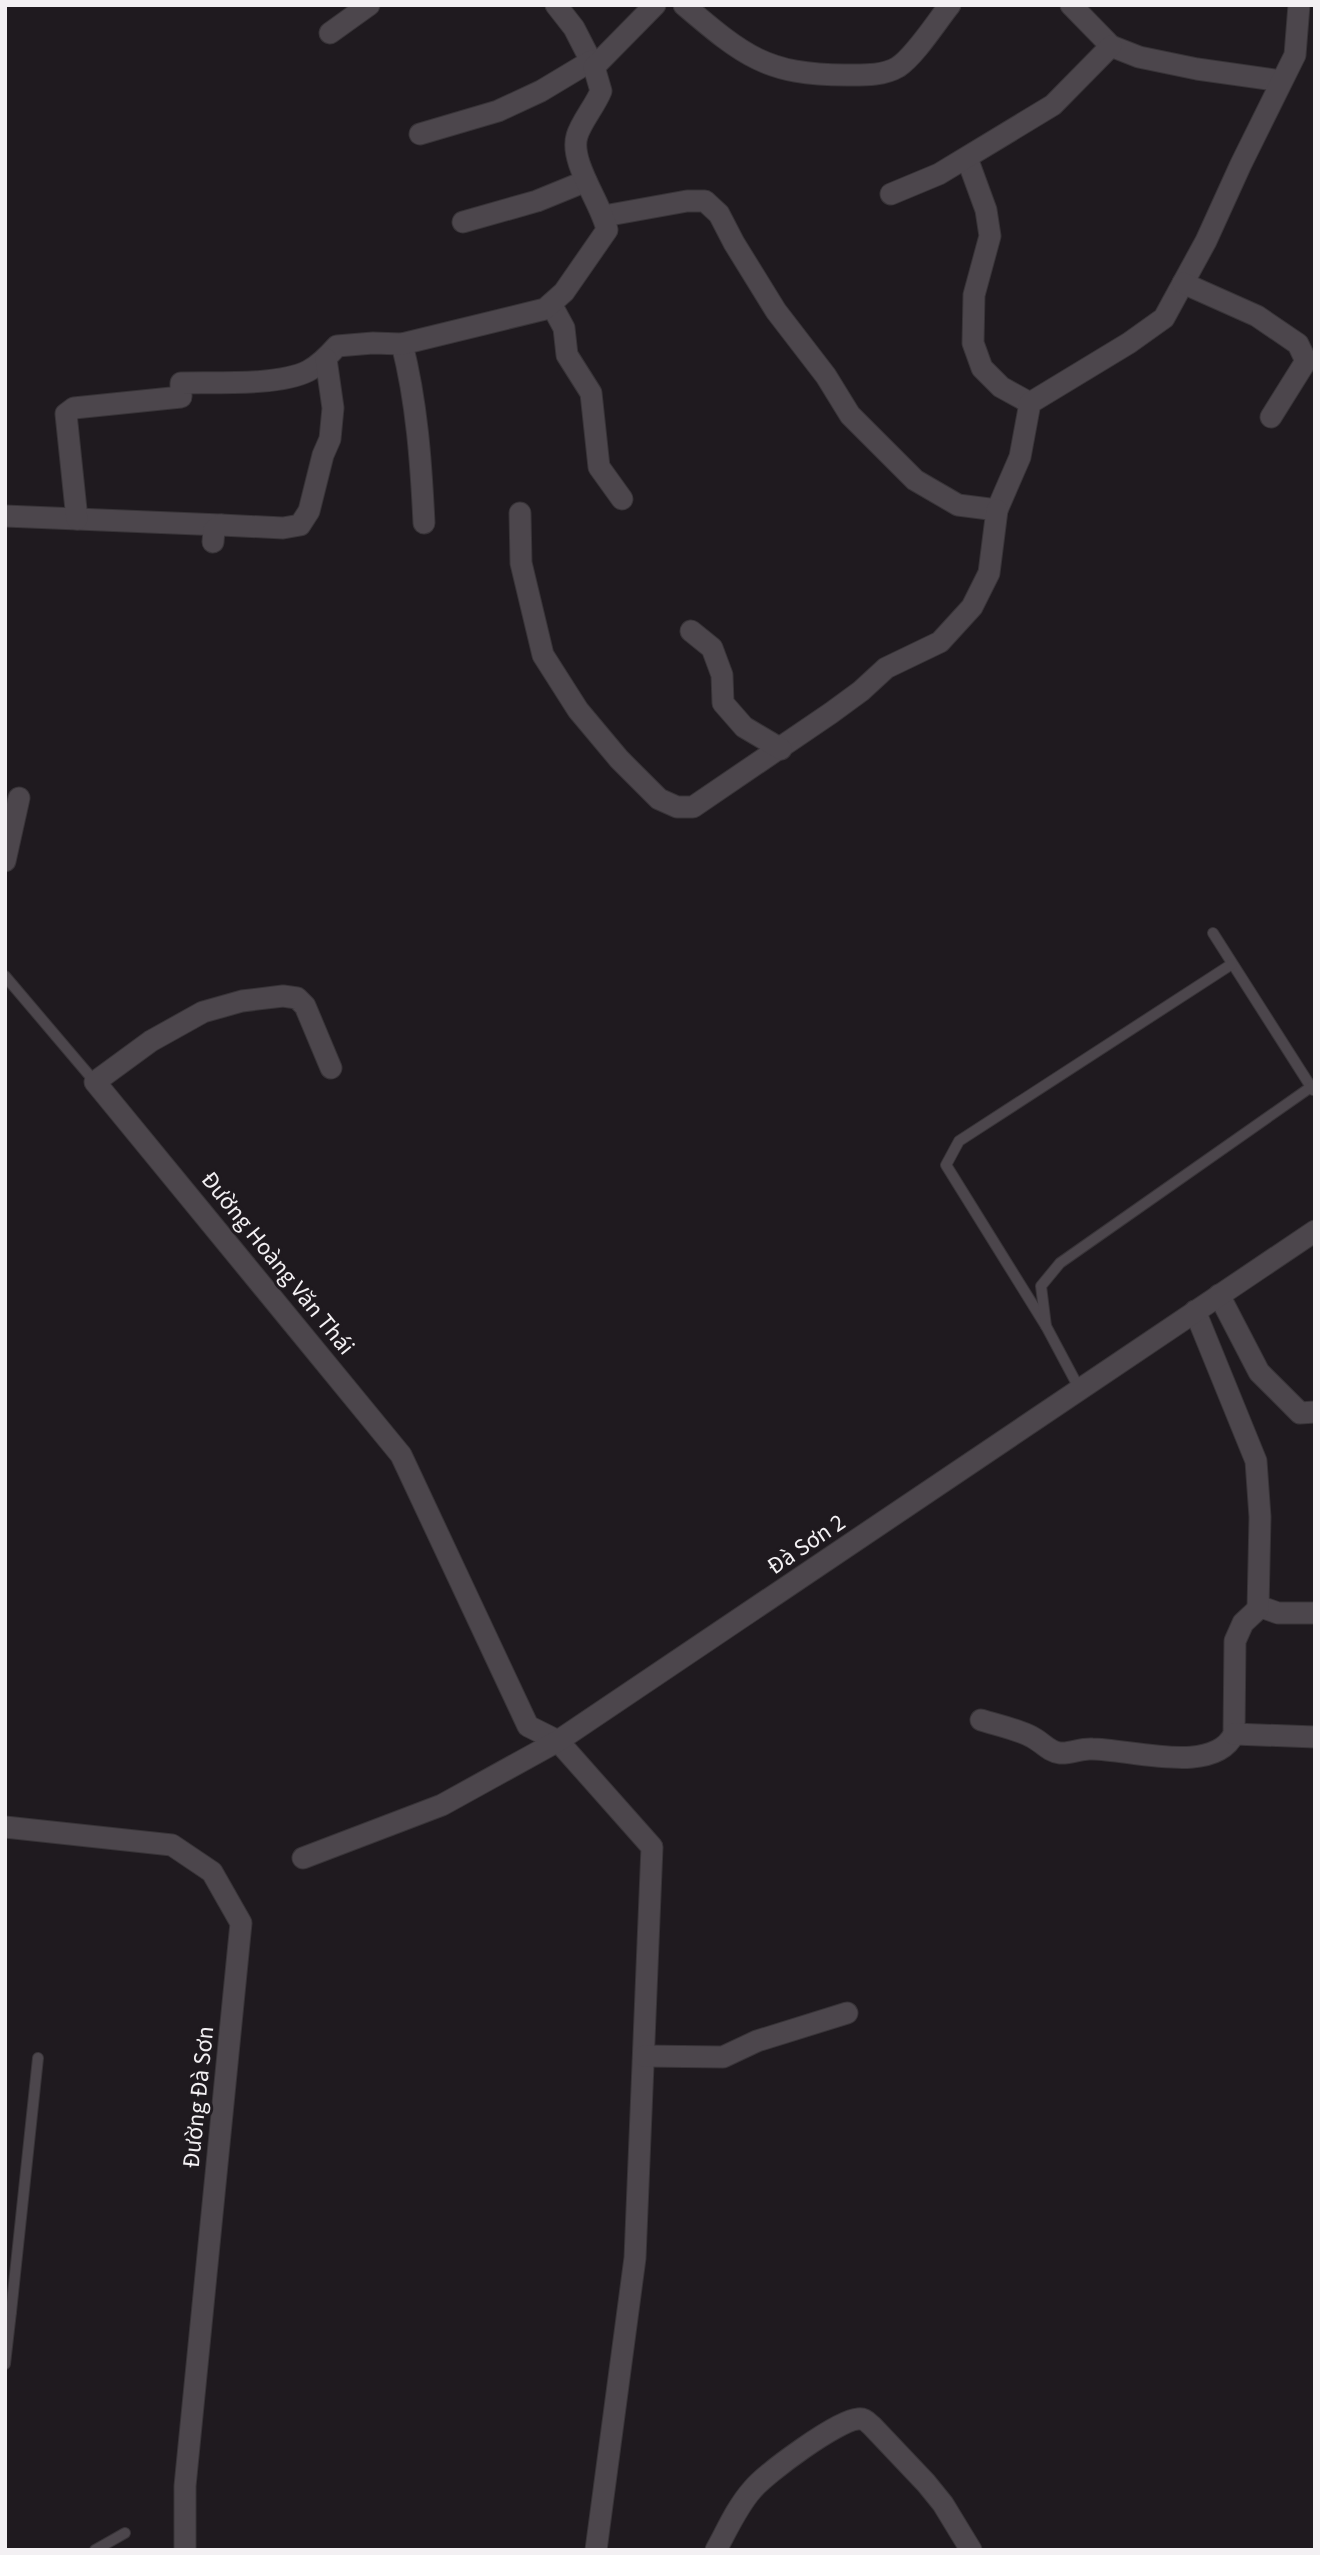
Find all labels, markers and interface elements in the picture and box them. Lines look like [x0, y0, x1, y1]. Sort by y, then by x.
street label: Đường Hoàng Văn Thái [192, 1164, 363, 1363]
street label: Đà Sơn 2 [760, 1505, 852, 1583]
street label: Đường Đà Sơn [174, 2024, 223, 2170]

